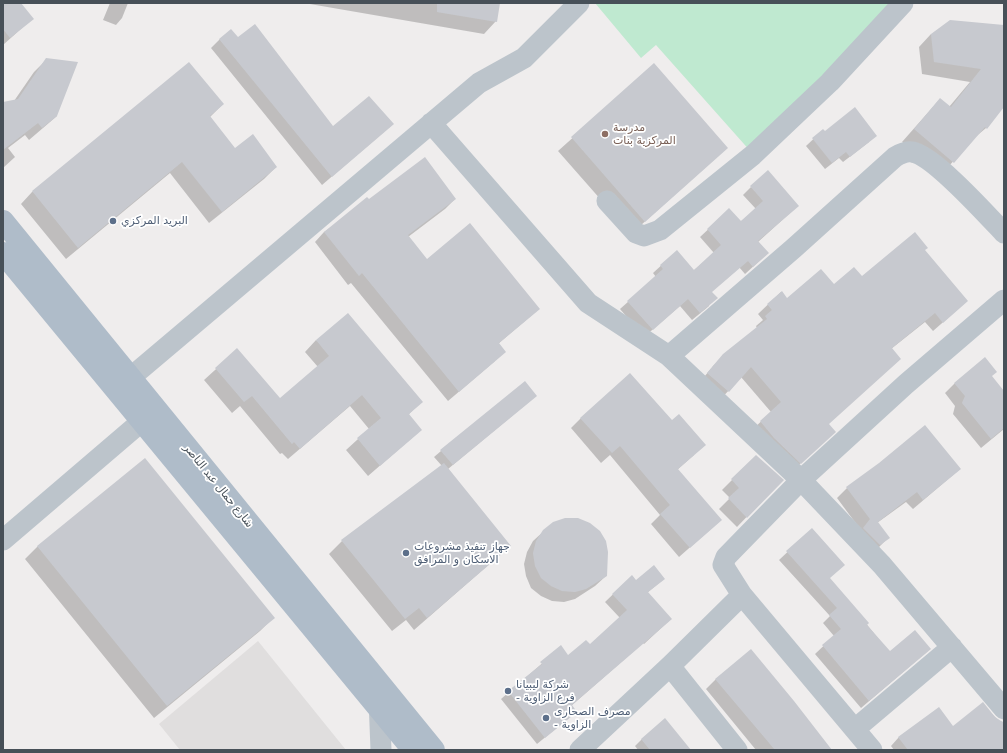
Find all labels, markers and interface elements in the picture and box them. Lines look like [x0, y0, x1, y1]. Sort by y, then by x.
place label: مدرسة المركزية بنات [613, 121, 676, 147]
marker: مدرسة المركزية بنات [600, 129, 610, 139]
place label: البريد المركزي [121, 214, 188, 228]
marker: البريد المركزي [108, 216, 118, 226]
street label: شارع جمال عبد الناصر [180, 442, 256, 530]
place label: جهاز تنفيذ مشروعات الاسكان و المرافق [414, 540, 510, 566]
marker: جهاز تنفيذ مشروعات الاسكان و المرافق [401, 548, 411, 558]
place label: شركة ليبيانا - فرع الزاوية [516, 678, 575, 704]
marker: شركة ليبيانا - فرع الزاوية [503, 686, 513, 696]
place label: مصرف الصحارى - الزاوية [554, 705, 631, 731]
marker: مصرف الصحارى - الزاوية [541, 713, 551, 723]

